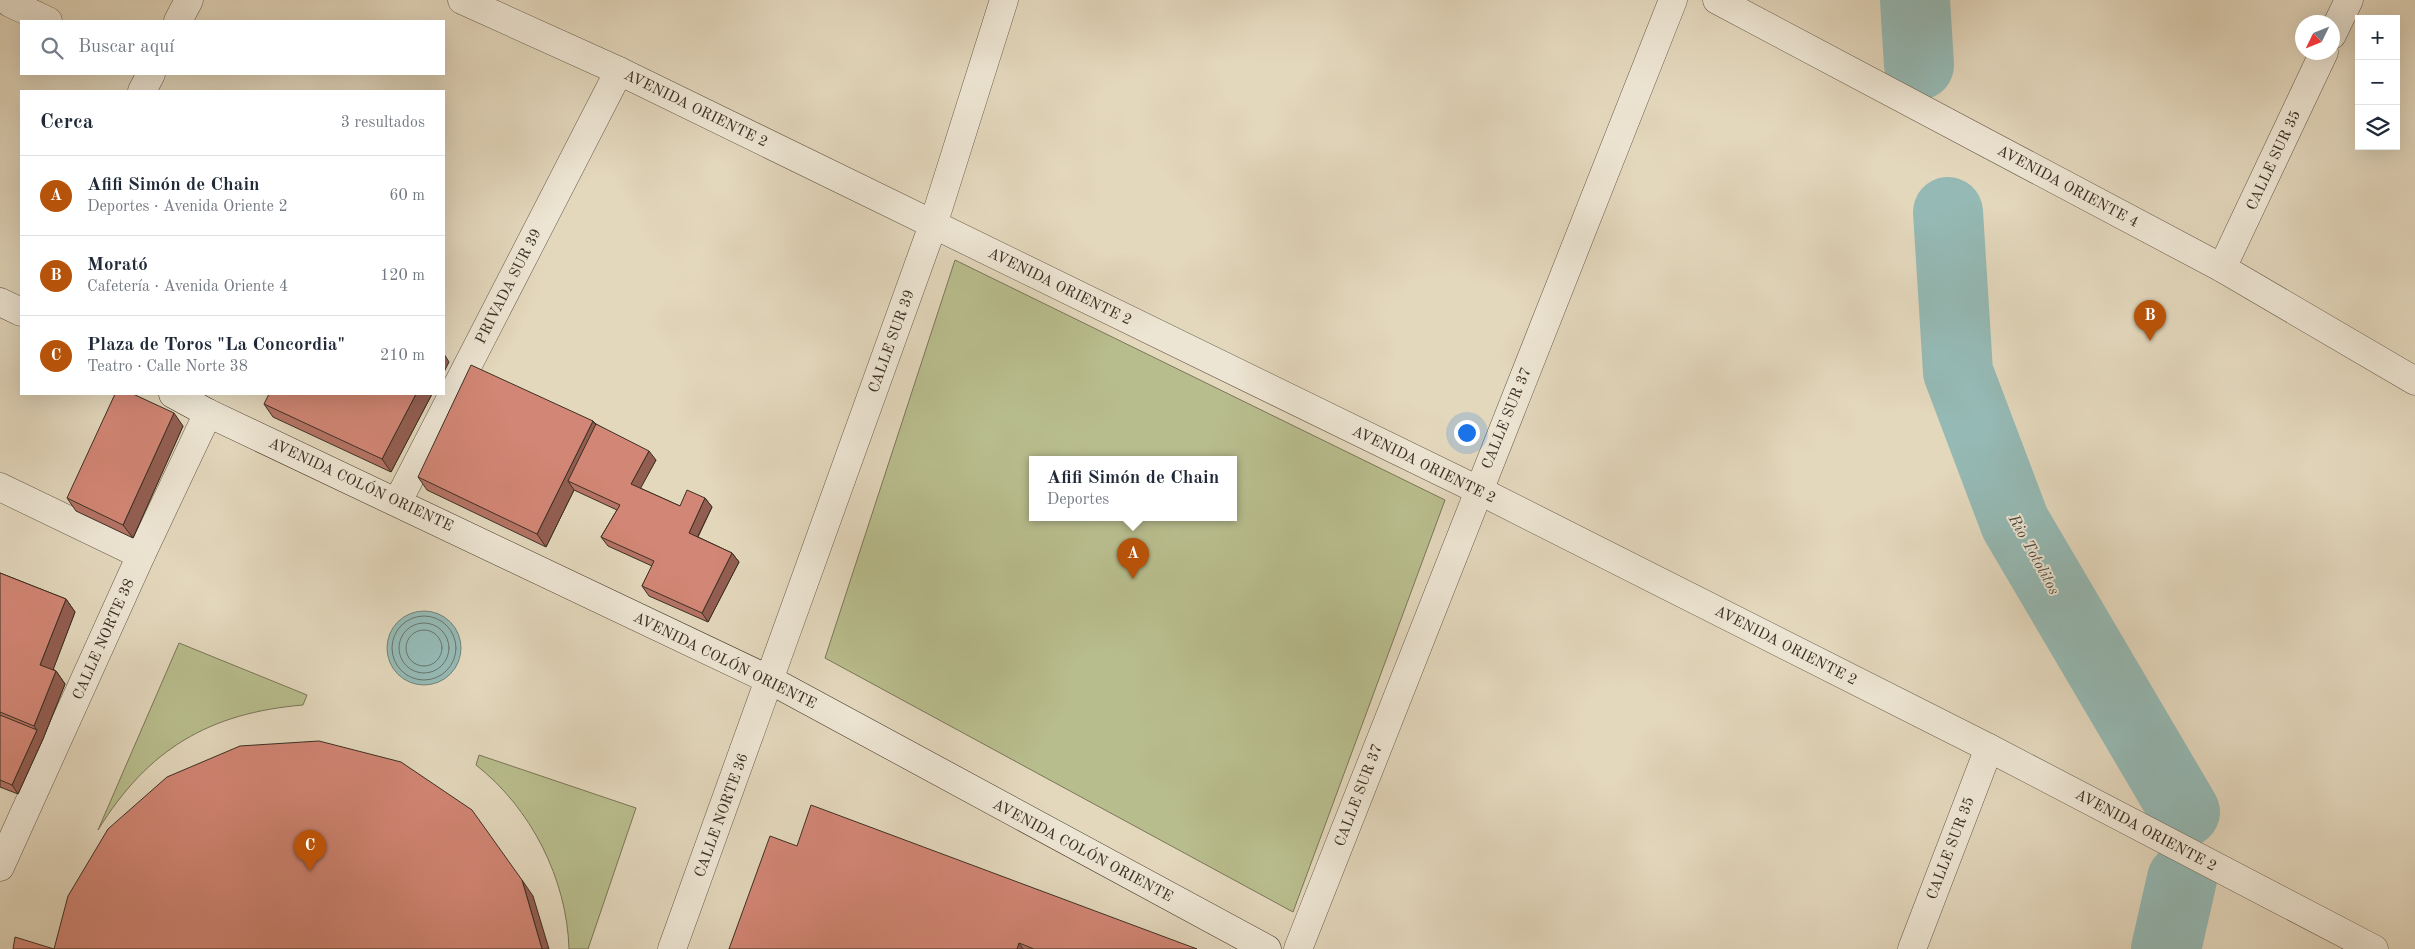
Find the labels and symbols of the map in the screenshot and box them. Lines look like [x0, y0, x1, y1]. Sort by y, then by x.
north arrow [2295, 15, 2340, 60]
street label: AVENIDA ORIENTE 2 [621, 68, 770, 151]
street label: CALLE SUR 35 [2245, 108, 2304, 213]
street label: AVENIDA ORIENTE 4 [1994, 144, 2140, 231]
street label: PRIVADA SUR 39 [474, 227, 545, 347]
street label: AVENIDA ORIENTE 2 [985, 246, 1134, 329]
street label: CALLE SUR 39 [867, 288, 918, 395]
pin: B [2134, 300, 2166, 341]
street label: CALLE SUR 37 [1480, 366, 1535, 472]
your location [1454, 420, 1480, 446]
street label: AVENIDA ORIENTE 2 [1349, 424, 1498, 507]
street label: AVENIDA COLÓN ORIENTE [266, 432, 457, 535]
water label: Rio Totolitos [2004, 511, 2062, 598]
pin: A [1117, 538, 1149, 579]
street label: CALLE NORTE 38 [71, 577, 138, 702]
street label: AVENIDA ORIENTE 2 [1712, 604, 1859, 689]
street label: AVENIDA COLÓN ORIENTE [630, 607, 820, 712]
street label: CALLE SUR 37 [1333, 742, 1386, 849]
street label: CALLE NORTE 36 [693, 751, 752, 880]
street label: AVENIDA ORIENTE 2 [2072, 788, 2218, 875]
street label: AVENIDA COLÓN ORIENTE [990, 794, 1177, 905]
street label: CALLE SUR 35 [1925, 795, 1978, 902]
pin: C [294, 830, 326, 871]

